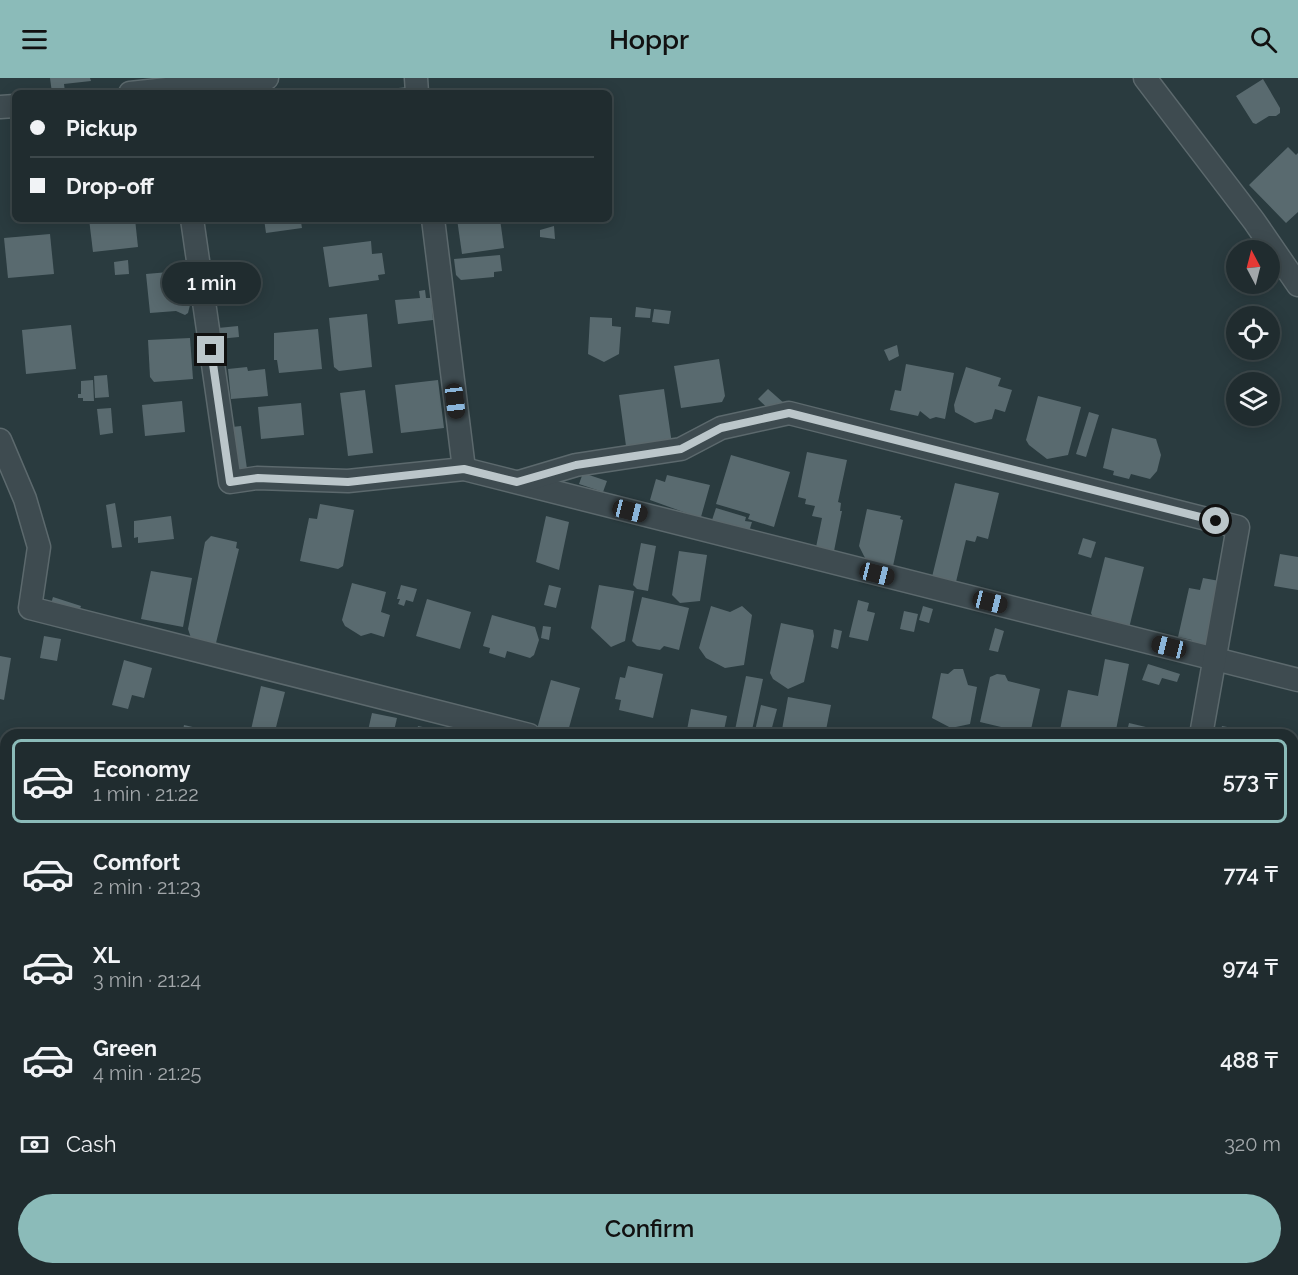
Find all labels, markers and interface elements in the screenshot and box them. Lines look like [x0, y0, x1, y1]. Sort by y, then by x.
icon: menu [18, 23, 51, 56]
icon: search [1247, 23, 1280, 56]
text: Hoppr [609, 24, 689, 55]
text: Pickup [66, 115, 138, 141]
text: Drop-off [66, 173, 154, 199]
north arrow [1226, 240, 1280, 294]
map controls [1226, 240, 1280, 426]
callout: 1 min [162, 263, 260, 305]
text: 1 min [187, 271, 236, 295]
button: locate [1226, 306, 1280, 360]
route end [197, 336, 224, 363]
button: layers [1226, 372, 1280, 426]
car [444, 382, 466, 420]
car [610, 498, 650, 524]
route start [1202, 507, 1229, 534]
car [857, 561, 897, 587]
car [970, 589, 1010, 615]
car [1149, 634, 1189, 660]
icon: car [21, 754, 75, 808]
text: Economy [93, 756, 191, 782]
text: 573 ₸ [1223, 768, 1278, 794]
text: 1 min · 21:22 [93, 782, 199, 806]
icon: car [21, 847, 75, 901]
text: Comfort [93, 849, 180, 875]
text: 774 ₸ [1223, 861, 1278, 887]
text: 2 min · 21:23 [93, 875, 201, 899]
icon: car [21, 940, 75, 994]
text: XL [93, 942, 120, 968]
text: 974 ₸ [1223, 954, 1278, 980]
text: 3 min · 21:24 [93, 968, 201, 992]
icon: car [21, 1033, 75, 1087]
text: Green [93, 1035, 157, 1061]
text: 488 ₸ [1220, 1047, 1278, 1073]
text: 4 min · 21:25 [93, 1061, 201, 1085]
icon: cash [18, 1128, 51, 1161]
text: Cash [66, 1131, 117, 1157]
text: 320 m [1224, 1132, 1281, 1156]
button: Confirm [18, 1194, 1281, 1263]

